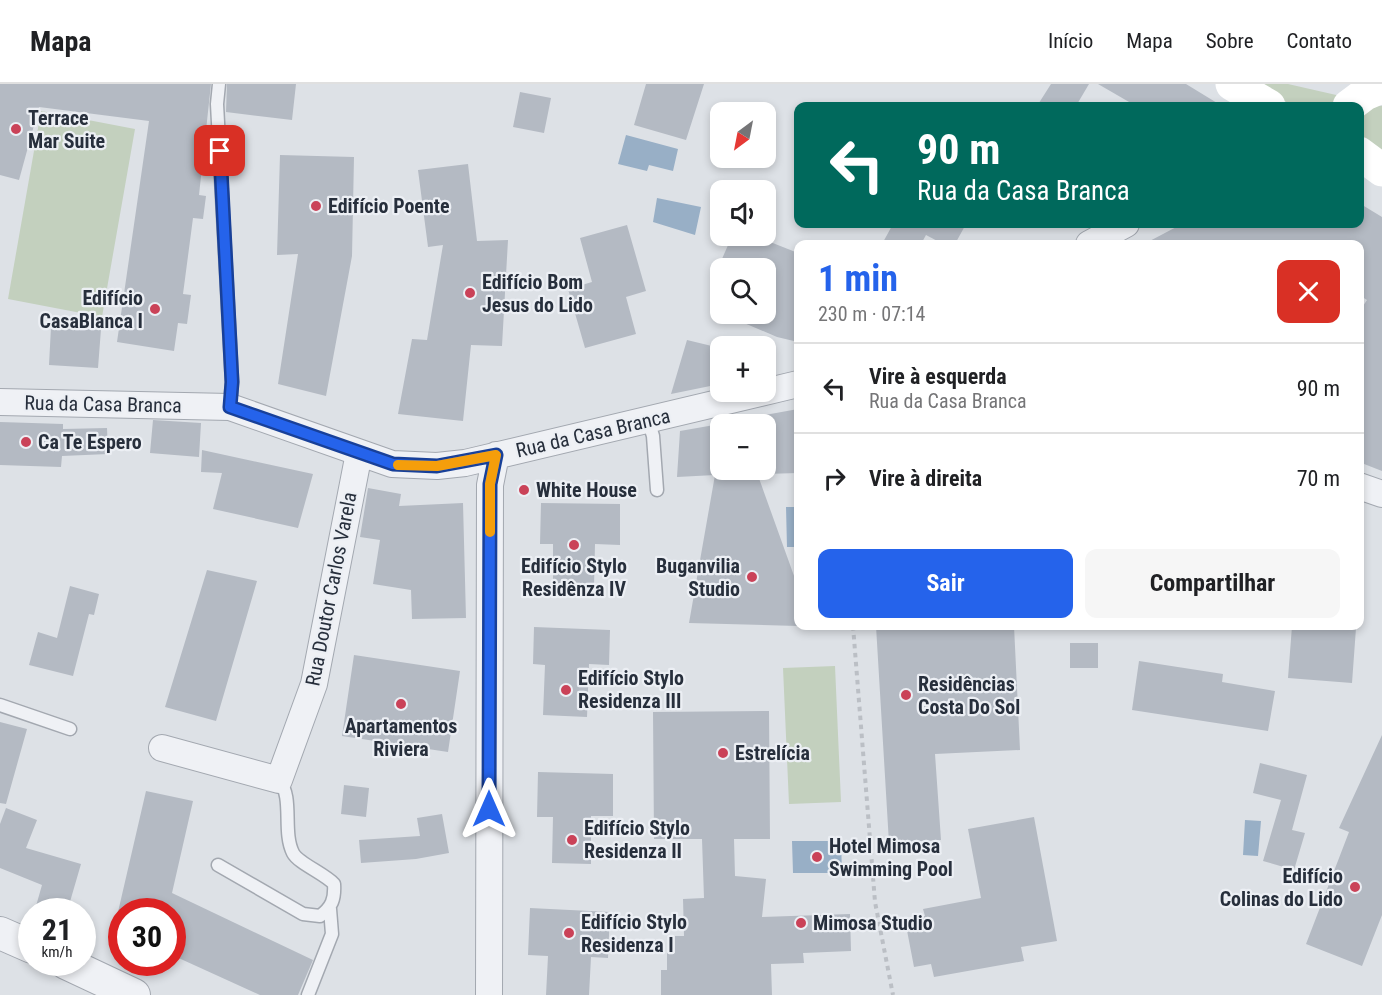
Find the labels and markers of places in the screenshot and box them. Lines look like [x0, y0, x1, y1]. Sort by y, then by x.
place label: Terrace Mar Suite [28, 106, 105, 153]
marker: Terrace Mar Suite [9, 122, 23, 136]
pin [194, 125, 245, 176]
place label: Edifício Poente [328, 194, 449, 218]
marker: Edifício Poente [309, 199, 323, 213]
place label: Edifício Bom Jesus do Lido [482, 270, 593, 317]
place label: Edifício CasaBlanca I [40, 286, 143, 333]
marker: Edifício Bom Jesus do Lido [463, 286, 477, 300]
marker: Edifício CasaBlanca I [148, 302, 162, 316]
place label: Ca Te Espero [38, 430, 142, 454]
marker: Ca Te Espero [19, 435, 33, 449]
place label: White House [536, 478, 637, 502]
marker: White House [517, 483, 531, 497]
marker: Edifício Stylo Residênza IV [567, 538, 581, 552]
place label: Edifício Stylo Residênza IV [521, 554, 627, 601]
place label: Buganvilia Studio [656, 554, 740, 601]
marker: Buganvilia Studio [745, 570, 759, 584]
place label: Edifício Stylo Residenza III [578, 666, 684, 713]
place label: Residências Costa Do Sol [918, 672, 1020, 719]
marker: Edifício Stylo Residenza III [559, 683, 573, 697]
marker: Residências Costa Do Sol [899, 688, 913, 702]
marker: Apartamentos Riviera [394, 697, 408, 711]
place label: Apartamentos Riviera [345, 714, 457, 761]
place label: Estrelícia [735, 741, 810, 765]
marker: Estrelícia [716, 746, 730, 760]
place label: Edifício Stylo Residenza II [584, 816, 690, 863]
marker: Edifício Stylo Residenza II [565, 833, 579, 847]
place label: Hotel Mimosa Swimming Pool [829, 834, 953, 881]
marker: Hotel Mimosa Swimming Pool [810, 850, 824, 864]
place label: Edifício Colinas do Lido [1220, 864, 1343, 911]
marker: Edifício Colinas do Lido [1348, 880, 1362, 894]
place label: Edifício Stylo Residenza I [581, 910, 687, 957]
place label: Mimosa Studio [813, 911, 933, 935]
marker: Mimosa Studio [794, 916, 808, 930]
marker: Edifício Stylo Residenza I [562, 926, 576, 940]

